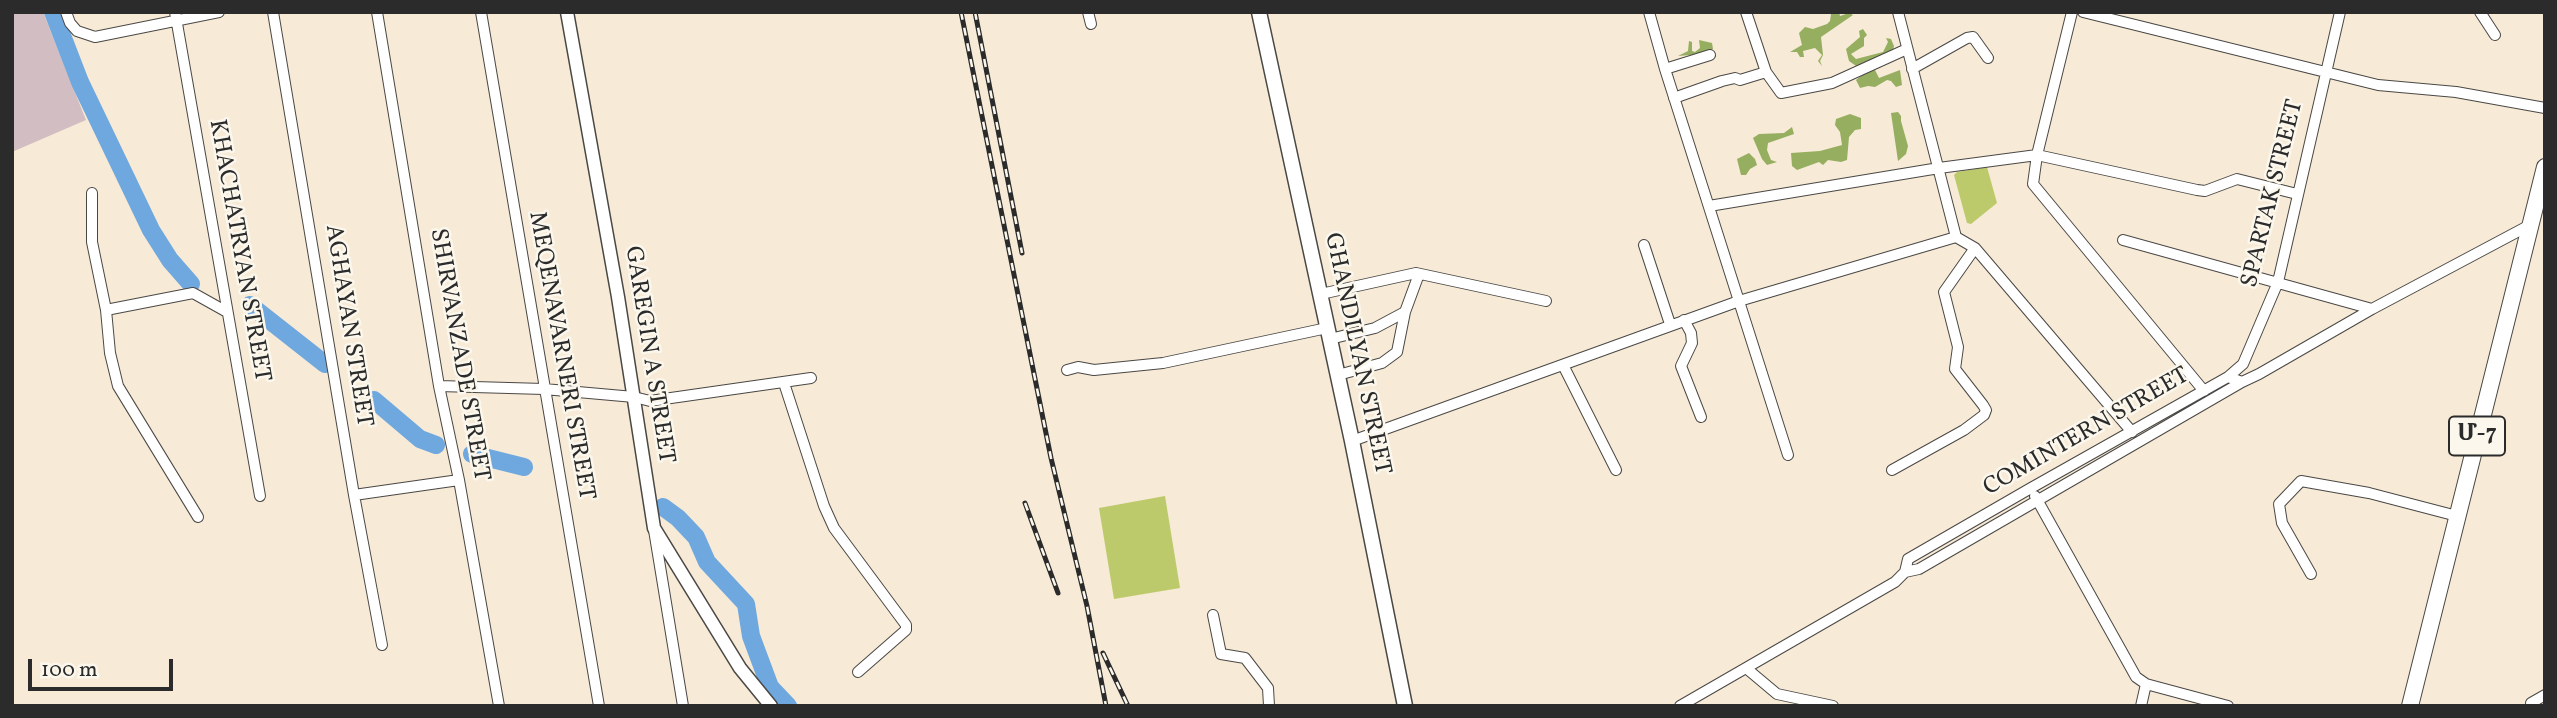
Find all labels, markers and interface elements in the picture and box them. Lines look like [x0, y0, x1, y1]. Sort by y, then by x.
street label: SPARTAK STREET [2237, 97, 2311, 291]
street label: KHACHATRYAN STREET [201, 118, 275, 384]
street label: MEQENAVARNERI STREET [520, 210, 600, 502]
street label: AGHAYAN STREET [317, 223, 377, 429]
street label: SHIRVANZADE STREET [422, 227, 494, 483]
street label: GHANDILYAN STREET [1316, 231, 1396, 477]
street label: GAREGIN A STREET [617, 244, 679, 466]
street label: COMINTERN STREET [1979, 362, 2195, 504]
road number: Մ-7 [2449, 416, 2505, 456]
scale bar [32, 644, 177, 688]
text: 100 m [41, 656, 98, 685]

